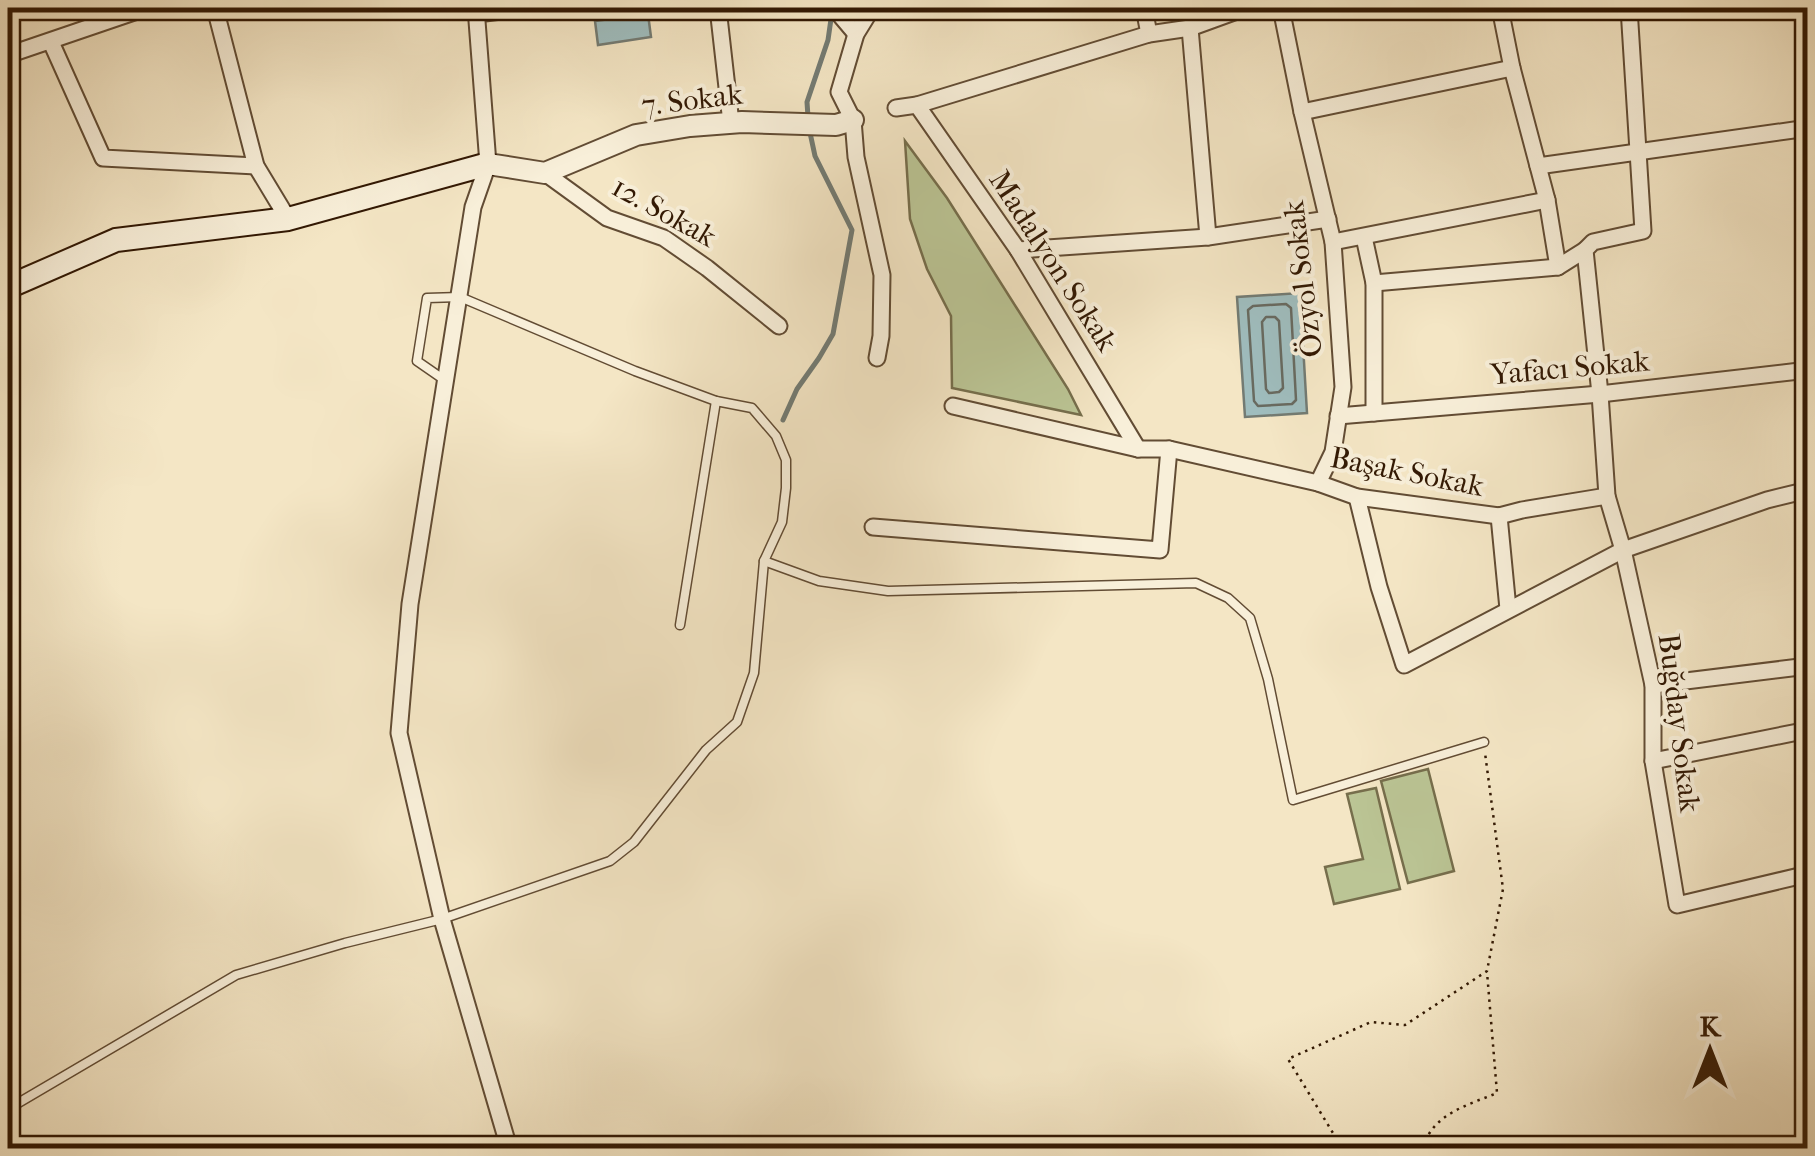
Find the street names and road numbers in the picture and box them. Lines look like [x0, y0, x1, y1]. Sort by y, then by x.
street label: 7. Sokak [640, 76, 745, 124]
street label: Madalyon Sokak [981, 164, 1125, 358]
street label: 12. Sokak [606, 169, 723, 255]
street label: Özyol Sokak [1276, 198, 1330, 359]
street label: Yafacı Sokak [1488, 344, 1651, 392]
street label: Başak Sokak [1327, 440, 1487, 504]
street label: Buğday Sokak [1651, 632, 1707, 815]

